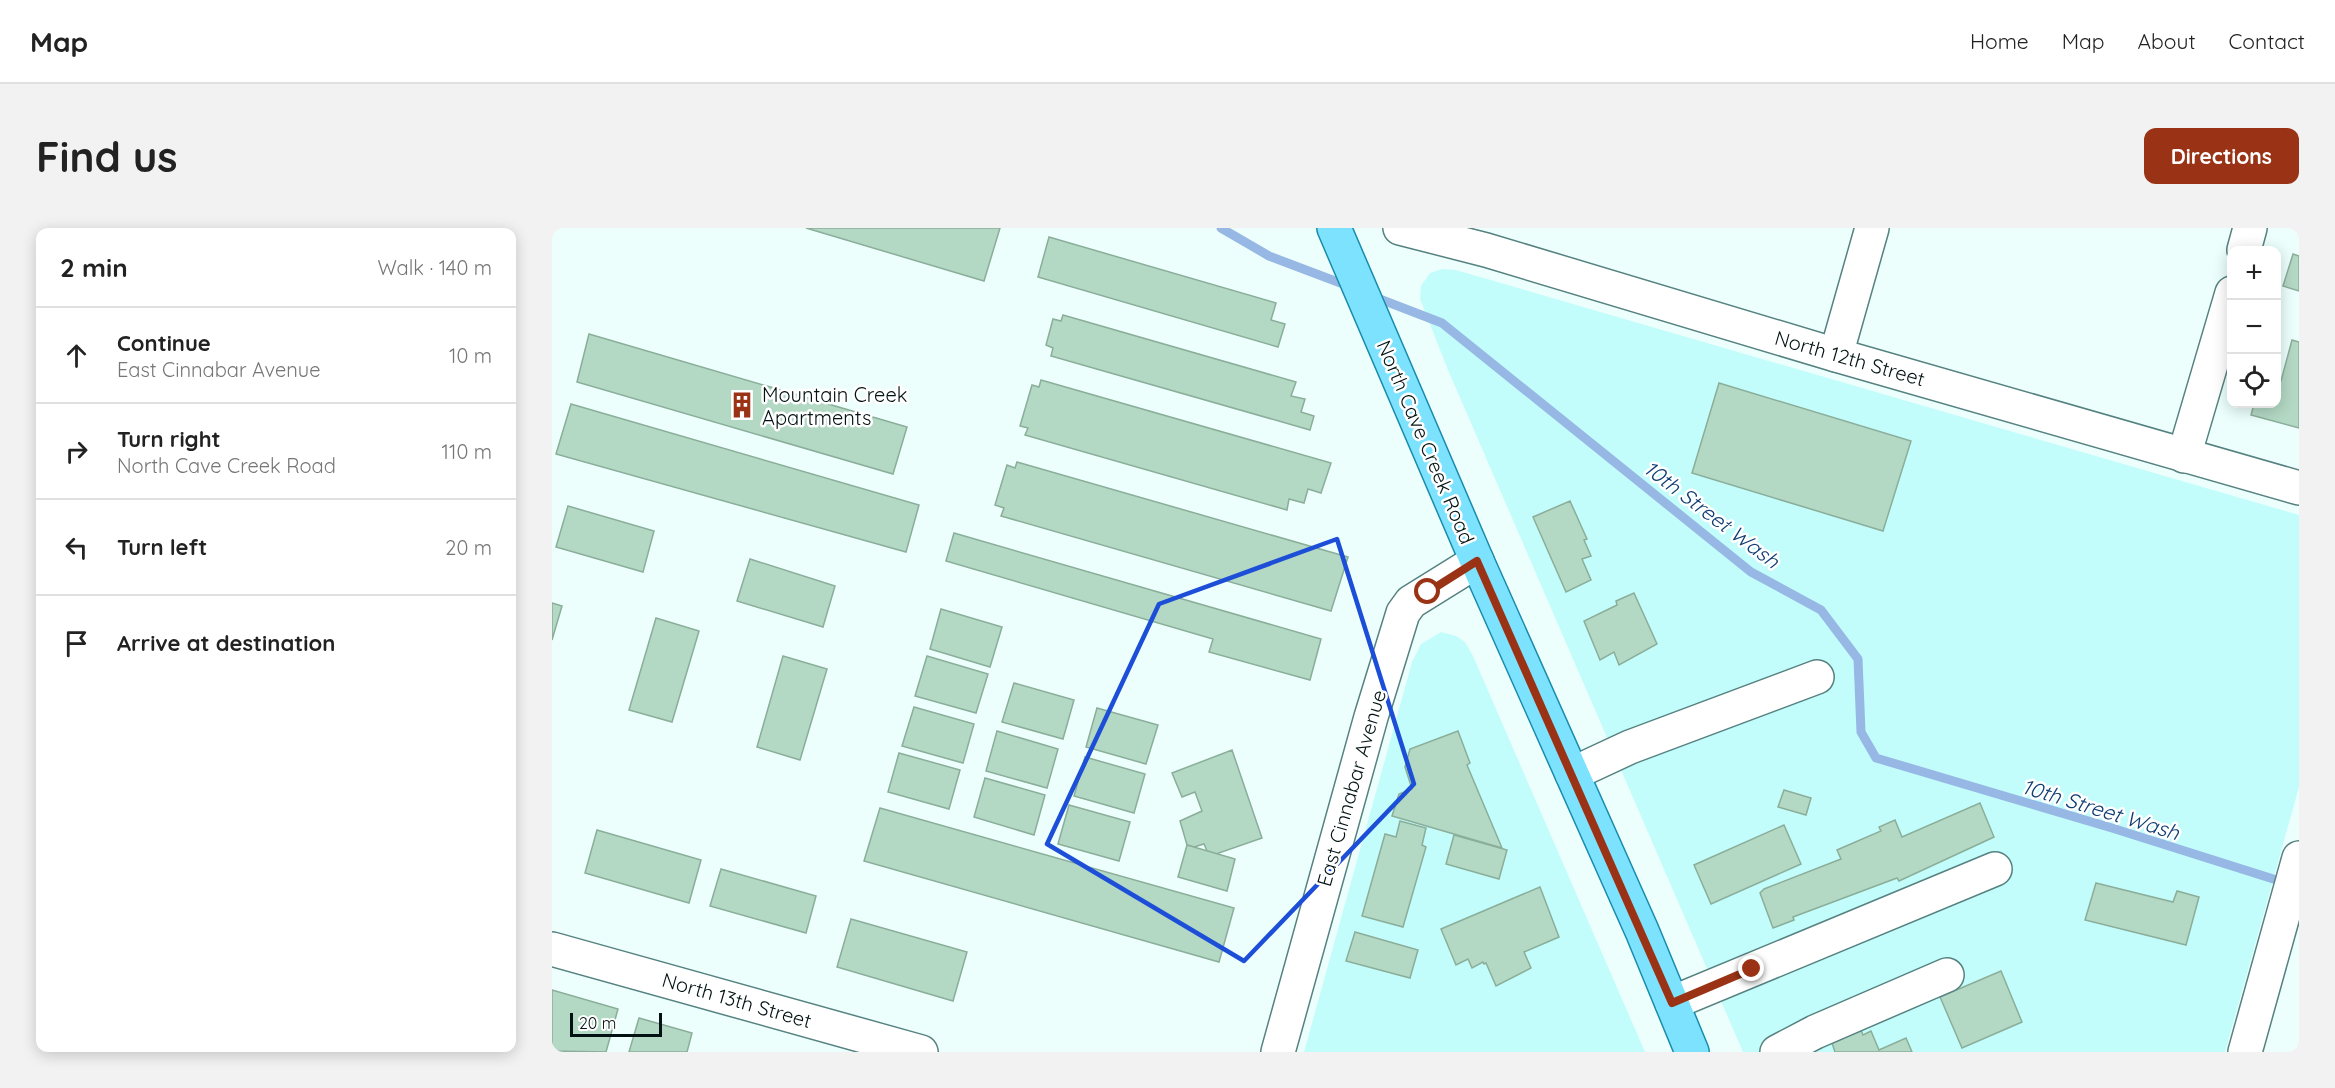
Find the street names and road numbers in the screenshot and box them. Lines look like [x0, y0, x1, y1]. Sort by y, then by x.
street label: North 12th Street [1772, 325, 1928, 391]
street label: North Cave Creek Road [1372, 336, 1480, 548]
street label: East Cinnabar Avenue [1311, 687, 1391, 889]
street label: North 13th Street [659, 967, 815, 1033]

